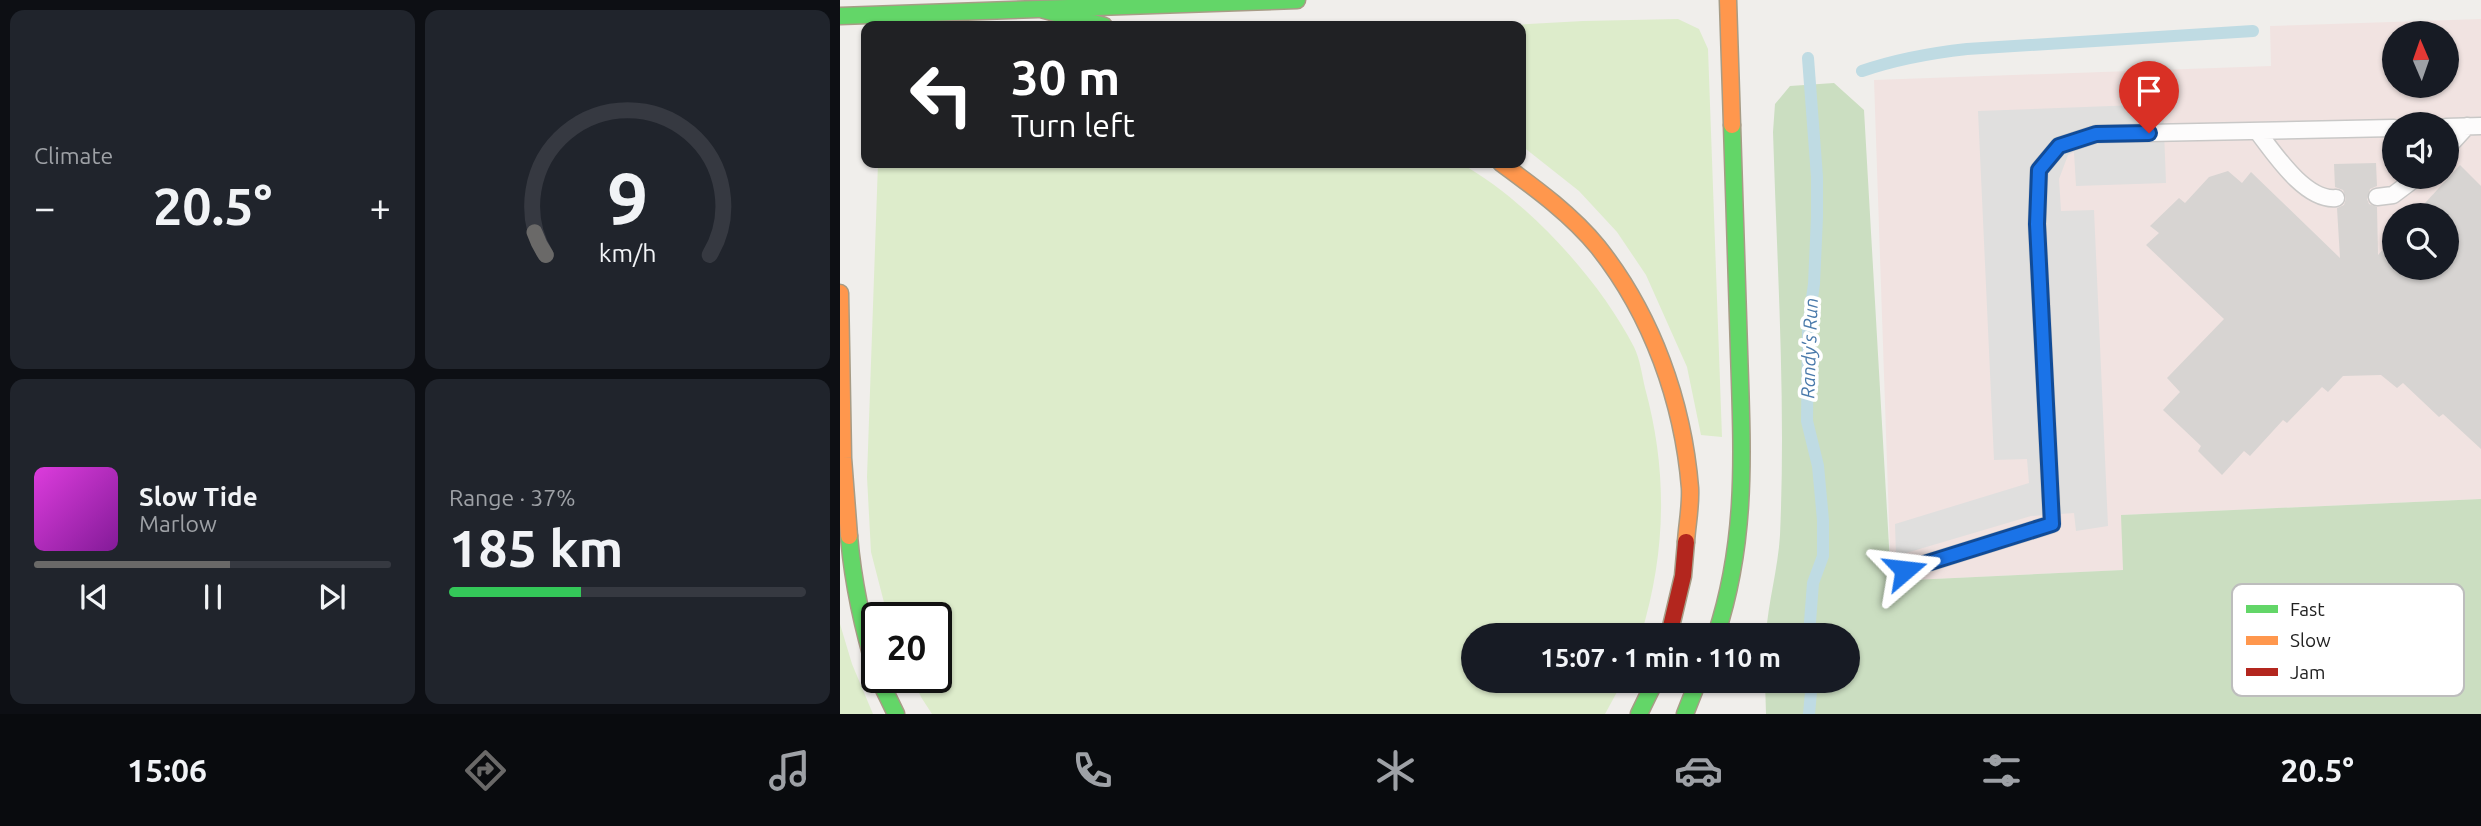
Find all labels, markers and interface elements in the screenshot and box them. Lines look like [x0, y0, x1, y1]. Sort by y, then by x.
north arrow [2382, 21, 2459, 98]
map controls [2382, 21, 2459, 280]
icon: left [896, 49, 987, 140]
text: 30 m [1011, 49, 1120, 104]
pin [2119, 61, 2179, 133]
icon: arrive [2130, 72, 2168, 110]
text: Turn left [1011, 107, 1135, 143]
button: sound [2382, 112, 2459, 189]
text: Climate [34, 143, 113, 168]
text: 9 [607, 158, 648, 240]
text: 20.5° [153, 177, 272, 235]
text: − [34, 186, 55, 228]
text: + [370, 186, 391, 228]
button: search [2382, 203, 2459, 280]
text: km/h [599, 239, 656, 267]
water label: Randy's Run [1796, 297, 1822, 399]
text: Slow Tide [139, 482, 258, 511]
text: Range · 37% [449, 485, 576, 510]
text: Marlow [139, 511, 217, 536]
text: 185 km [449, 519, 623, 577]
position arrow [1868, 533, 1942, 607]
icon: previous [75, 578, 113, 616]
icon: pause [194, 578, 232, 616]
icon: next [313, 578, 351, 616]
legend [2232, 584, 2464, 696]
text: Fast [2290, 598, 2325, 620]
speed limit sign: 20 [861, 602, 952, 693]
text: Slow [2290, 629, 2331, 651]
text: 15:07 · 1 min · 110 m [1540, 643, 1781, 672]
text: Jam [2290, 661, 2326, 683]
icon: directions [461, 746, 510, 795]
icon: music [765, 746, 814, 795]
icon: phone [1068, 746, 1117, 795]
icon: climate [1371, 746, 1420, 795]
icon: car [1674, 746, 1723, 795]
icon: filters [1977, 746, 2026, 795]
text: 15:06 [127, 752, 207, 788]
text: 20.5° [2280, 752, 2354, 788]

